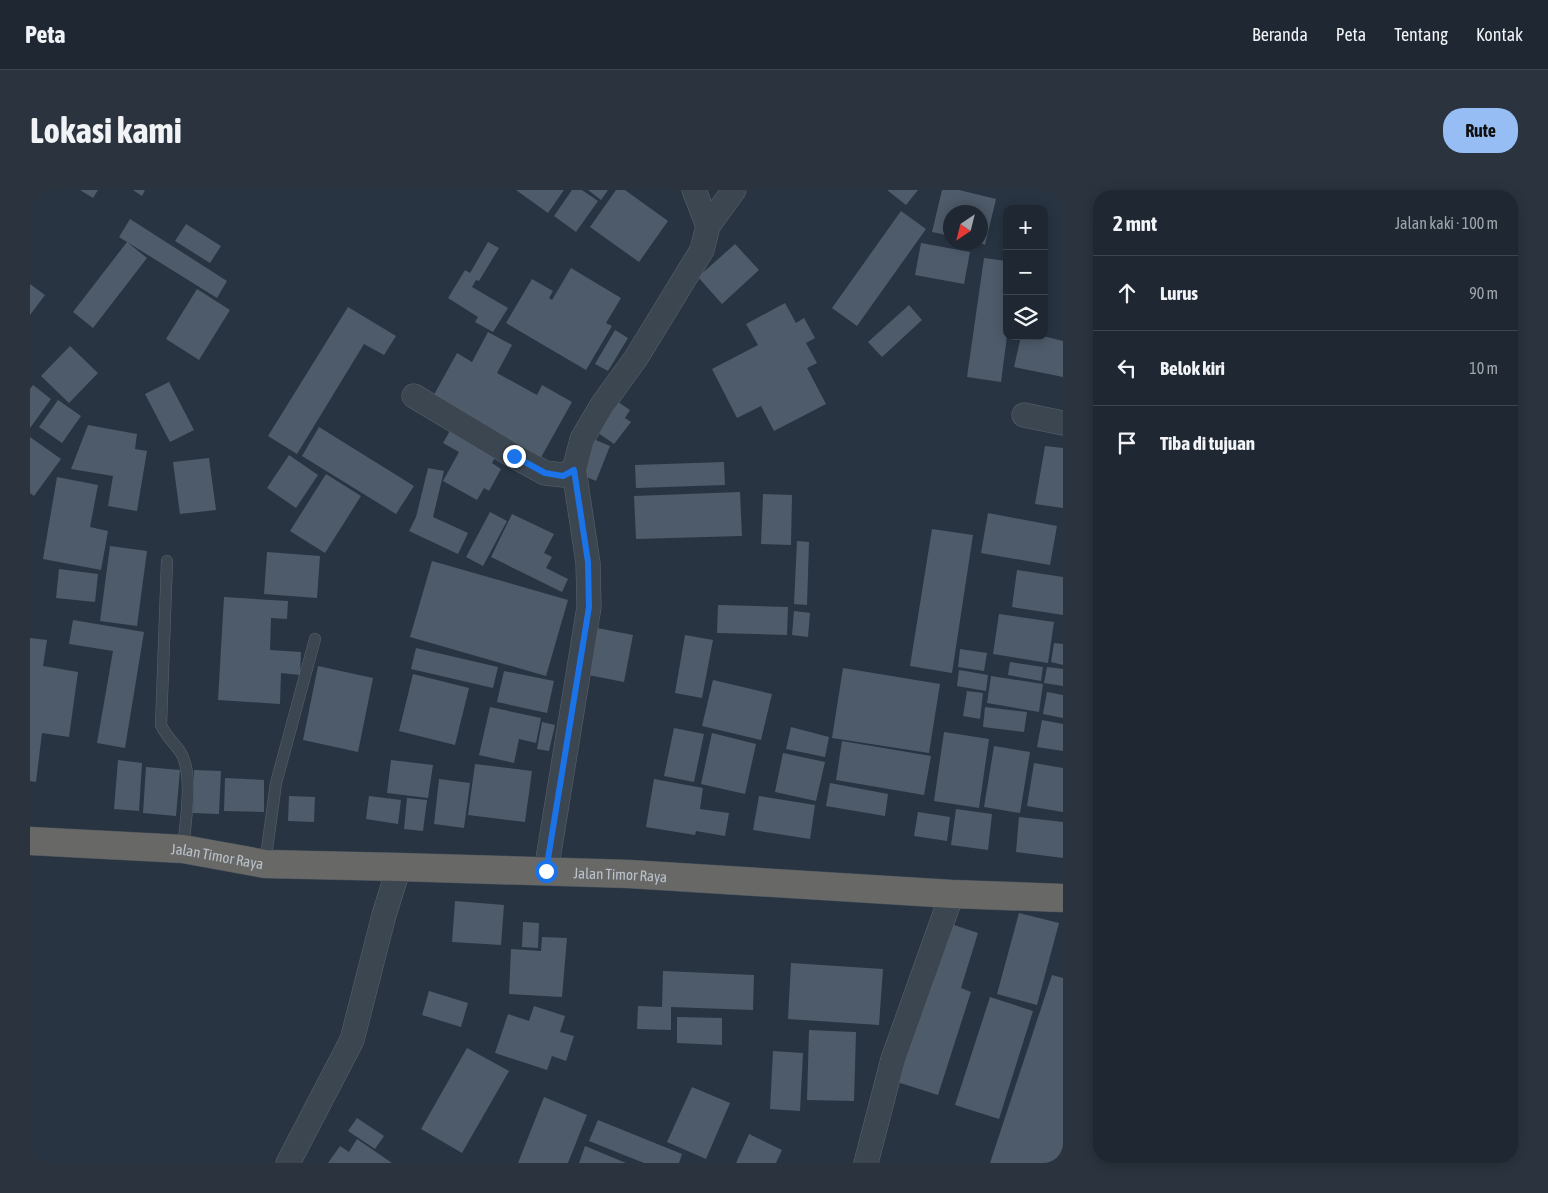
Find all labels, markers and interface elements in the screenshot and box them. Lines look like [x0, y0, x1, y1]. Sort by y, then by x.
text: Peta [25, 21, 66, 48]
text: Beranda [1252, 24, 1308, 45]
text: Peta [1336, 24, 1366, 45]
text: Tentang [1394, 24, 1448, 45]
text: Kontak [1476, 24, 1523, 45]
button: Rute [1443, 108, 1518, 153]
text: Lokasi kami [30, 110, 182, 150]
north arrow [943, 205, 988, 250]
map controls [1003, 205, 1048, 340]
button: + [1003, 205, 1048, 250]
text: 2 mnt [1113, 211, 1157, 235]
text: Jalan kaki · 100 m [1395, 214, 1498, 232]
button: − [1003, 250, 1048, 295]
icon: ahead [1113, 279, 1141, 307]
text: Lurus [1160, 282, 1198, 304]
text: 90 m [1469, 284, 1498, 302]
button: layers [1003, 295, 1048, 340]
icon: left [1113, 354, 1141, 382]
text: Belok kiri [1160, 357, 1225, 379]
text: 10 m [1469, 359, 1498, 377]
icon: arrive [1113, 429, 1141, 457]
text: Tiba di tujuan [1160, 432, 1255, 454]
route end [503, 445, 526, 468]
street label: Jalan Timor Raya [170, 840, 265, 872]
route start [535, 860, 558, 883]
street label: Jalan Timor Raya [573, 864, 668, 885]

